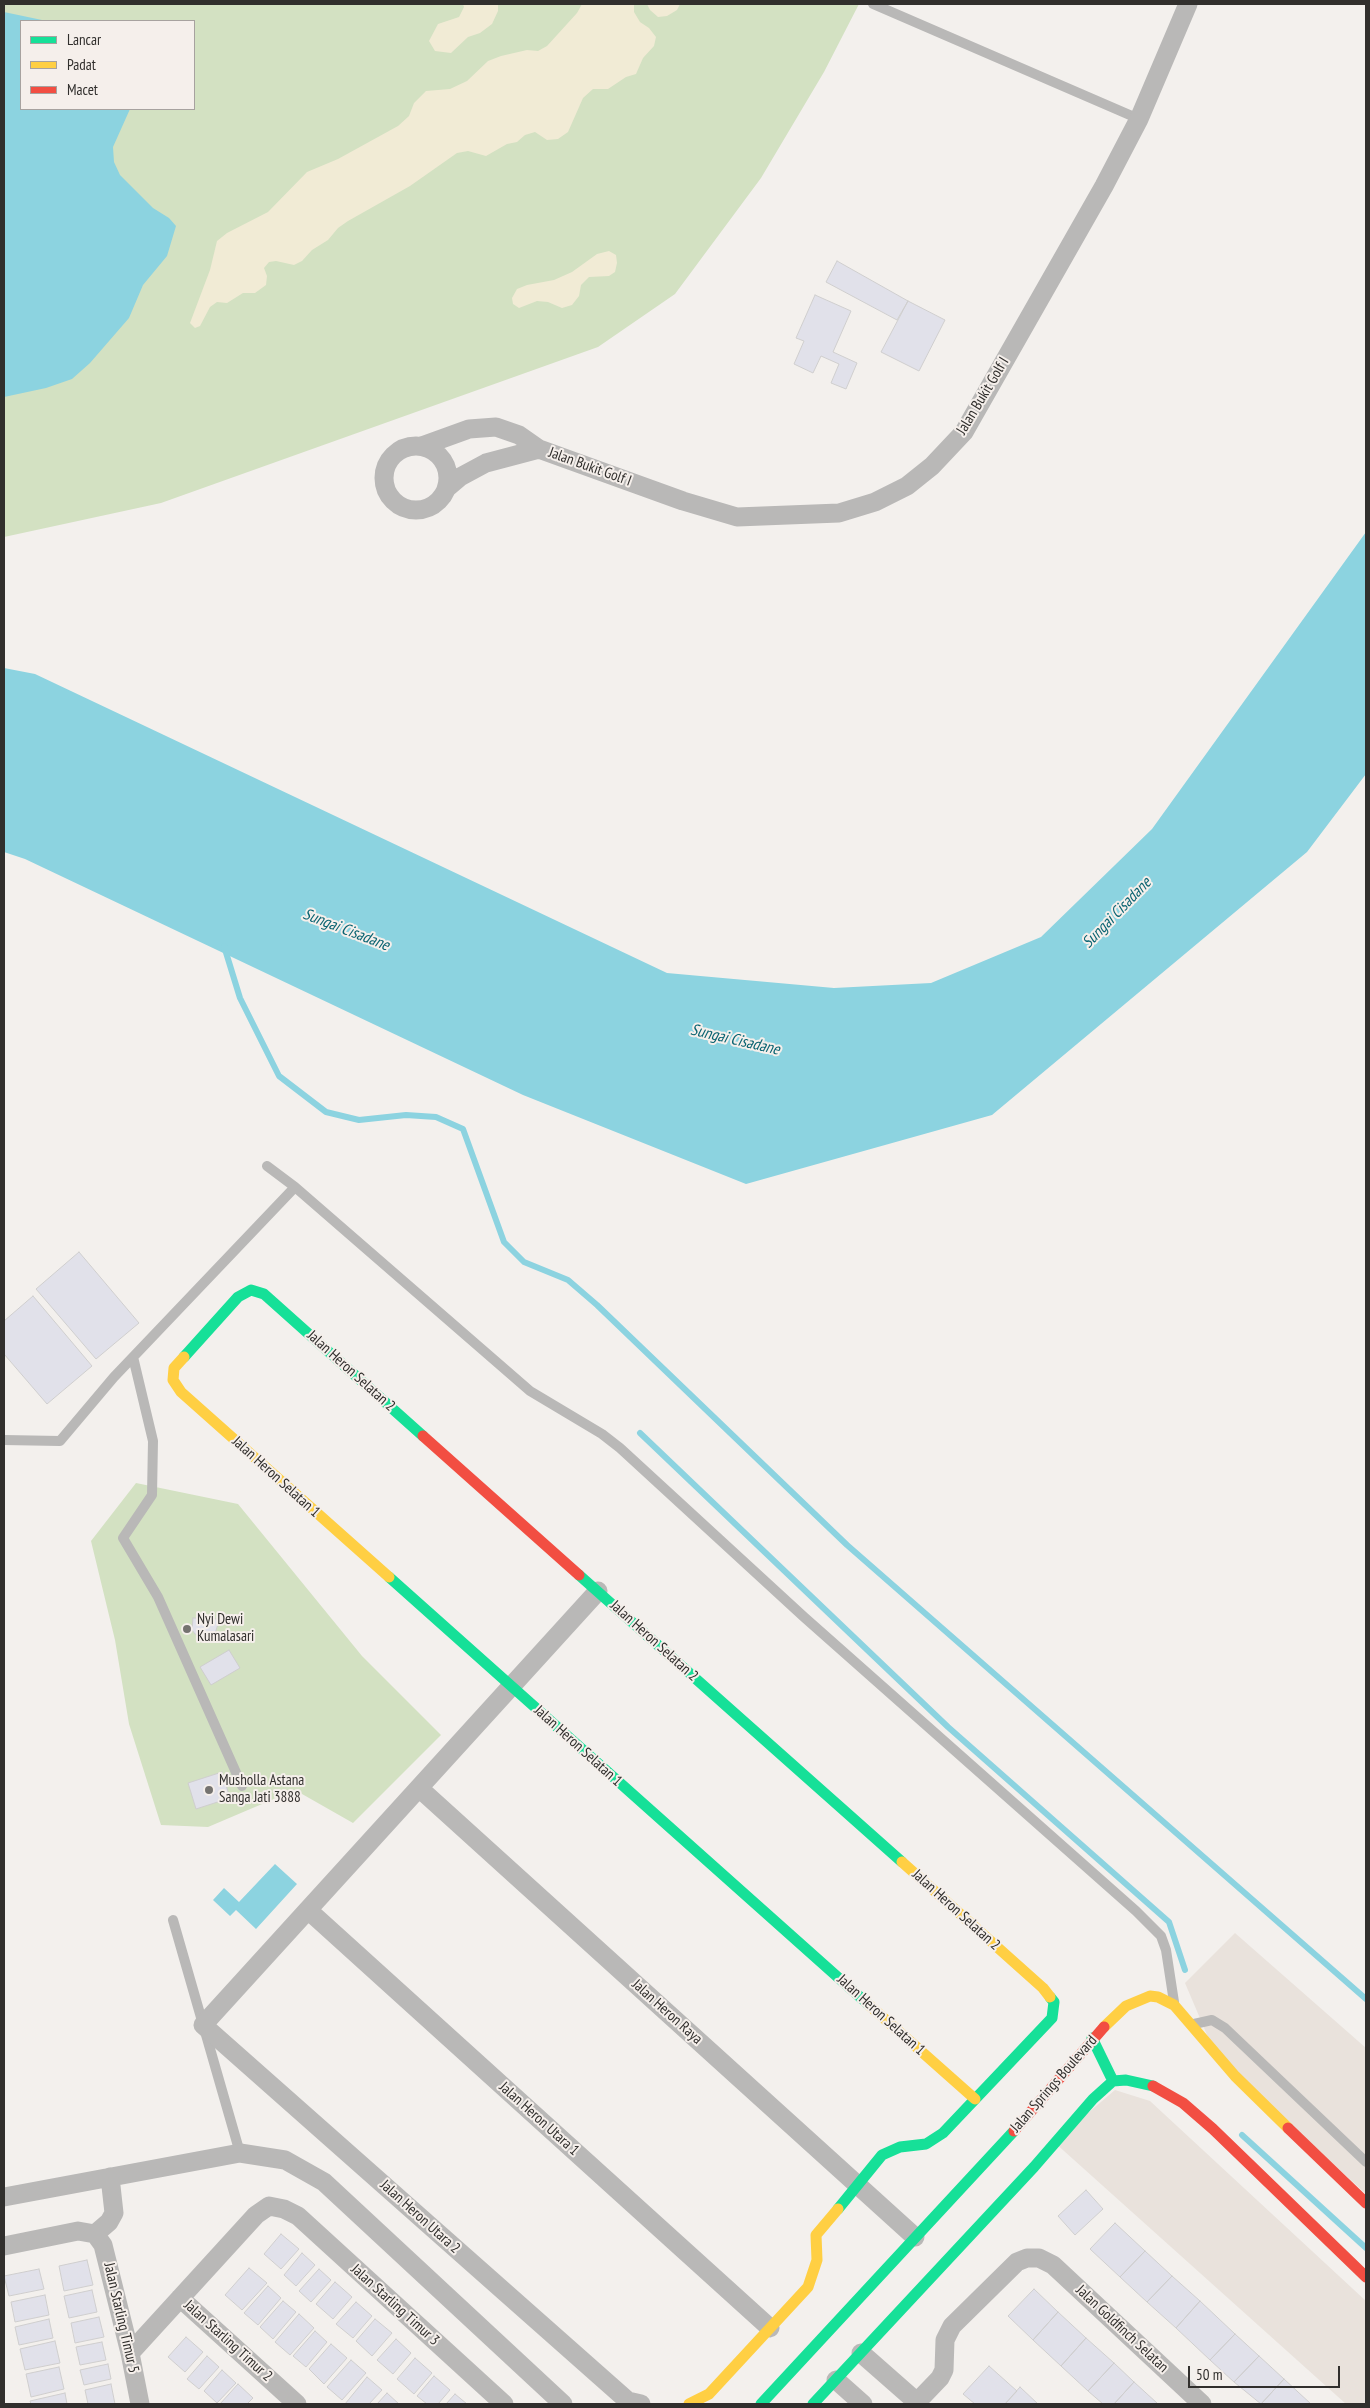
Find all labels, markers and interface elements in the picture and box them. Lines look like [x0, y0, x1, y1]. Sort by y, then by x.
legend [20, 20, 195, 110]
text: Lancar [67, 30, 101, 49]
text: Padat [67, 55, 96, 74]
text: Macet [67, 80, 98, 99]
street label: Jalan Bukit Golf I [953, 354, 1013, 438]
street label: Jalan Bukit Golf I [546, 444, 634, 490]
water label: Sungai Cisadane [1079, 874, 1155, 952]
water label: Sungai Cisadane [300, 905, 392, 955]
water label: Sungai Cisadane [689, 1020, 781, 1060]
street label: Jalan Heron Selatan 2 [303, 1327, 399, 1415]
street label: Jalan Heron Selatan 1 [228, 1433, 324, 1521]
street label: Jalan Heron Selatan 2 [606, 1597, 702, 1685]
place label: Nyi Dewi Kumalasari [197, 1611, 254, 1646]
marker: Nyi Dewi Kumalasari [181, 1623, 193, 1635]
street label: Jalan Heron Selatan 1 [530, 1702, 626, 1790]
place label: Musholla Astana Sanga Jati 3888 [219, 1772, 304, 1807]
marker: Musholla Astana Sanga Jati 3888 [203, 1784, 215, 1796]
street label: Jalan Heron Selatan 2 [908, 1866, 1004, 1954]
street label: Jalan Heron Selatan 1 [833, 1971, 929, 2059]
street label: Jalan Heron Raya [628, 1976, 706, 2048]
street label: Jalan Springs Boulevard [1007, 2032, 1101, 2136]
street label: Jalan Heron Utara 1 [495, 2078, 583, 2160]
street label: Jalan Heron Utara 2 [376, 2176, 464, 2258]
street label: Jalan Starling Timur 5 [100, 2261, 142, 2375]
street label: Jalan Starling Timur 3 [347, 2261, 443, 2349]
street label: Jalan Goldfinch Selatan [1072, 2282, 1172, 2376]
street label: Jalan Starling Timur 2 [180, 2297, 276, 2385]
scale bar [1190, 2356, 1342, 2388]
text: 50 m [1196, 2365, 1222, 2384]

